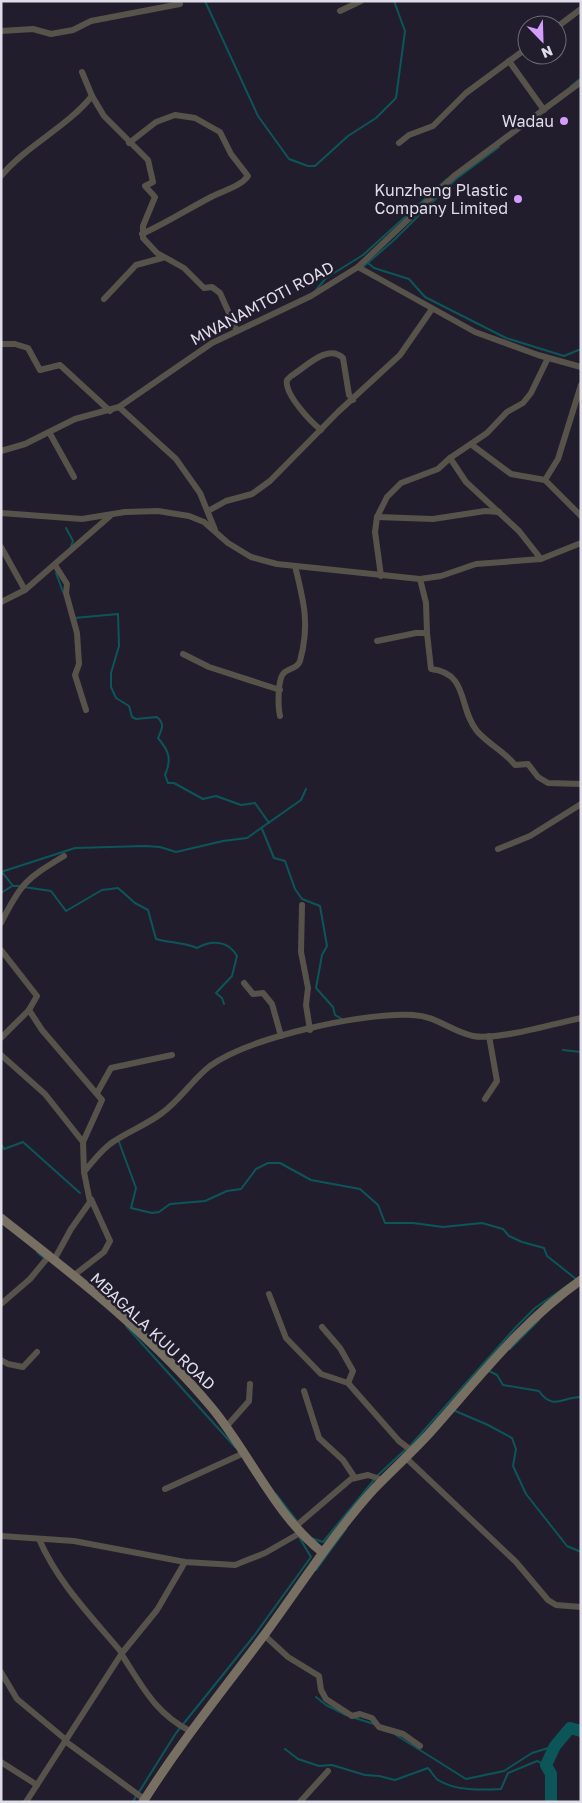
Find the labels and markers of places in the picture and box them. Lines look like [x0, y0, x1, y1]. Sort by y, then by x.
place label: Wadau [502, 111, 554, 131]
marker: Wadau [558, 115, 570, 127]
place label: Kunzheng Plastic Company Limited [374, 180, 508, 218]
marker: Kunzheng Plastic Company Limited [512, 193, 524, 205]

